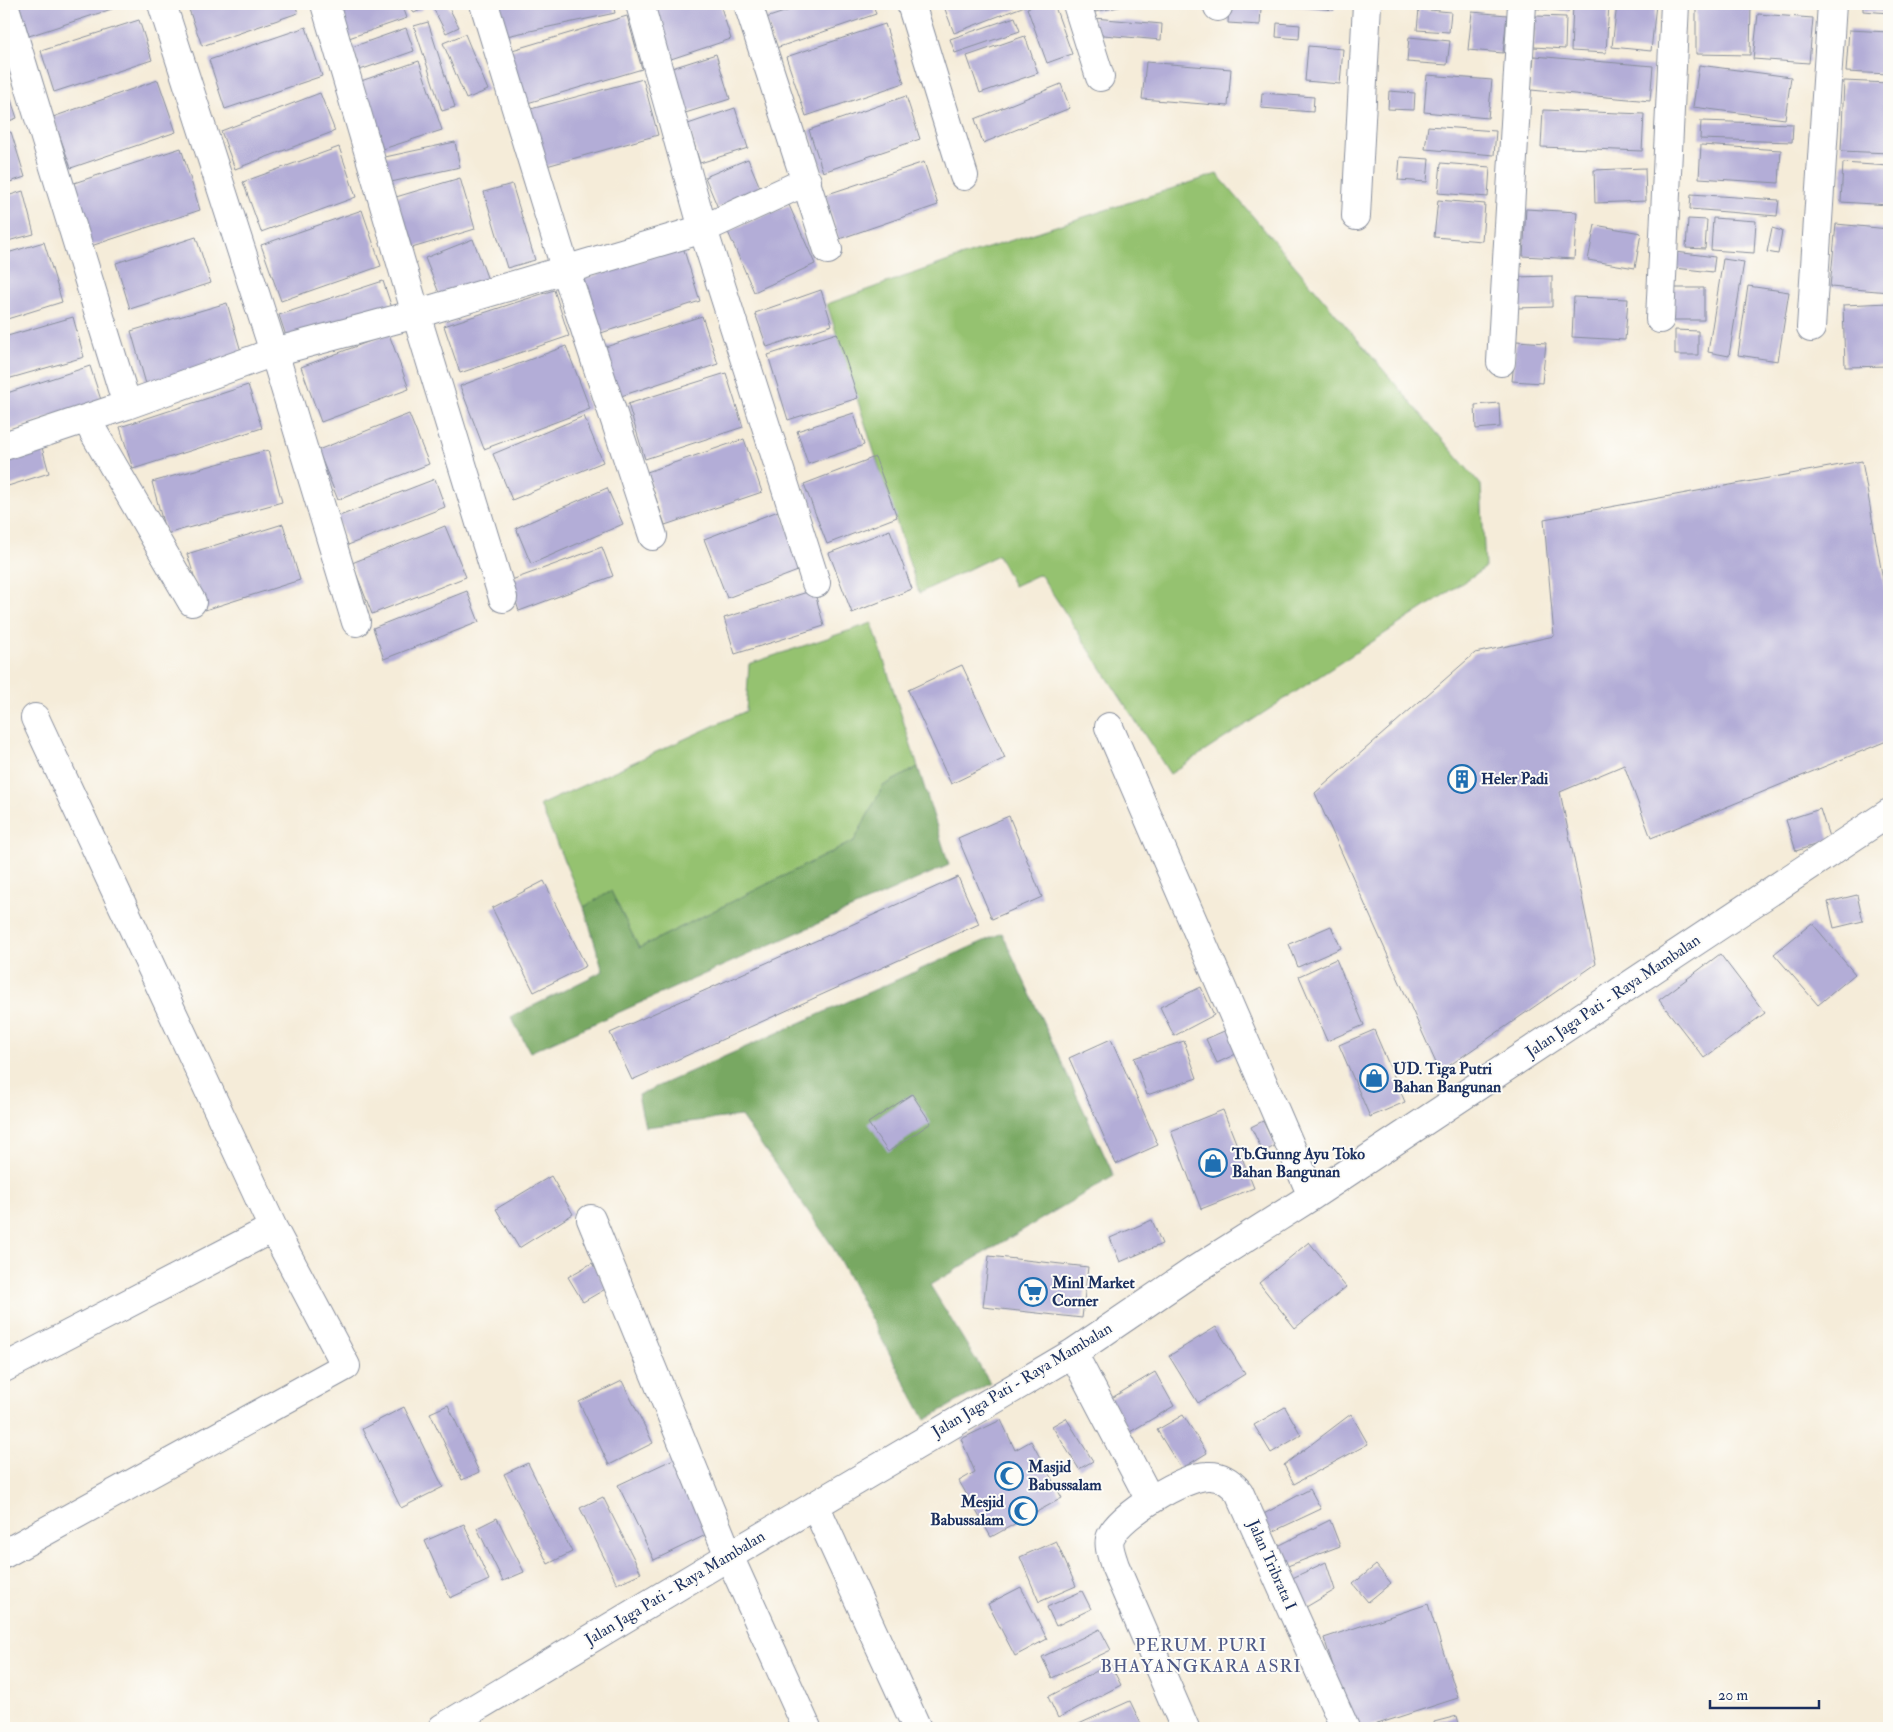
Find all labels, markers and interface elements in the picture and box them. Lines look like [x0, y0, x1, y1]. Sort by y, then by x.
building icon: Heler Padi [1447, 764, 1477, 794]
place label: Heler Padi [1481, 769, 1549, 789]
street label: Jalan Jaga Pati - Raya Mambalan [1521, 930, 1705, 1063]
place label: UD. Tiga Putri Bahan Bangunan [1393, 1059, 1502, 1098]
shop icon: UD. Tiga Putri Bahan Bangunan [1359, 1063, 1389, 1093]
place label: Tb.Gunng Ayu Toko Bahan Bangunan [1231, 1144, 1365, 1183]
shop icon: Tb.Gunng Ayu Toko Bahan Bangunan [1198, 1148, 1228, 1178]
place label: Minl Market Corner [1051, 1273, 1135, 1311]
supermarket icon: Minl Market Corner [1018, 1277, 1048, 1307]
street label: Jalan Jaga Pati - Raya Mambalan [927, 1318, 1116, 1443]
place label: Masjid Babussalam [1027, 1457, 1102, 1495]
mosque icon: Masjid Babussalam [994, 1461, 1024, 1491]
place label: Mesjid Babussalam [930, 1492, 1005, 1530]
mosque icon: Mesjid Babussalam [1008, 1496, 1038, 1526]
street label: Jalan Tribrata I [1242, 1516, 1301, 1614]
street label: Jalan Jaga Pati - Raya Mambalan [580, 1526, 769, 1651]
district label: PERUM. PURI BHAYANGKARA ASRI [1100, 1634, 1302, 1678]
scale bar [1710, 1677, 1819, 1709]
text: 20 m [1718, 1686, 1748, 1705]

